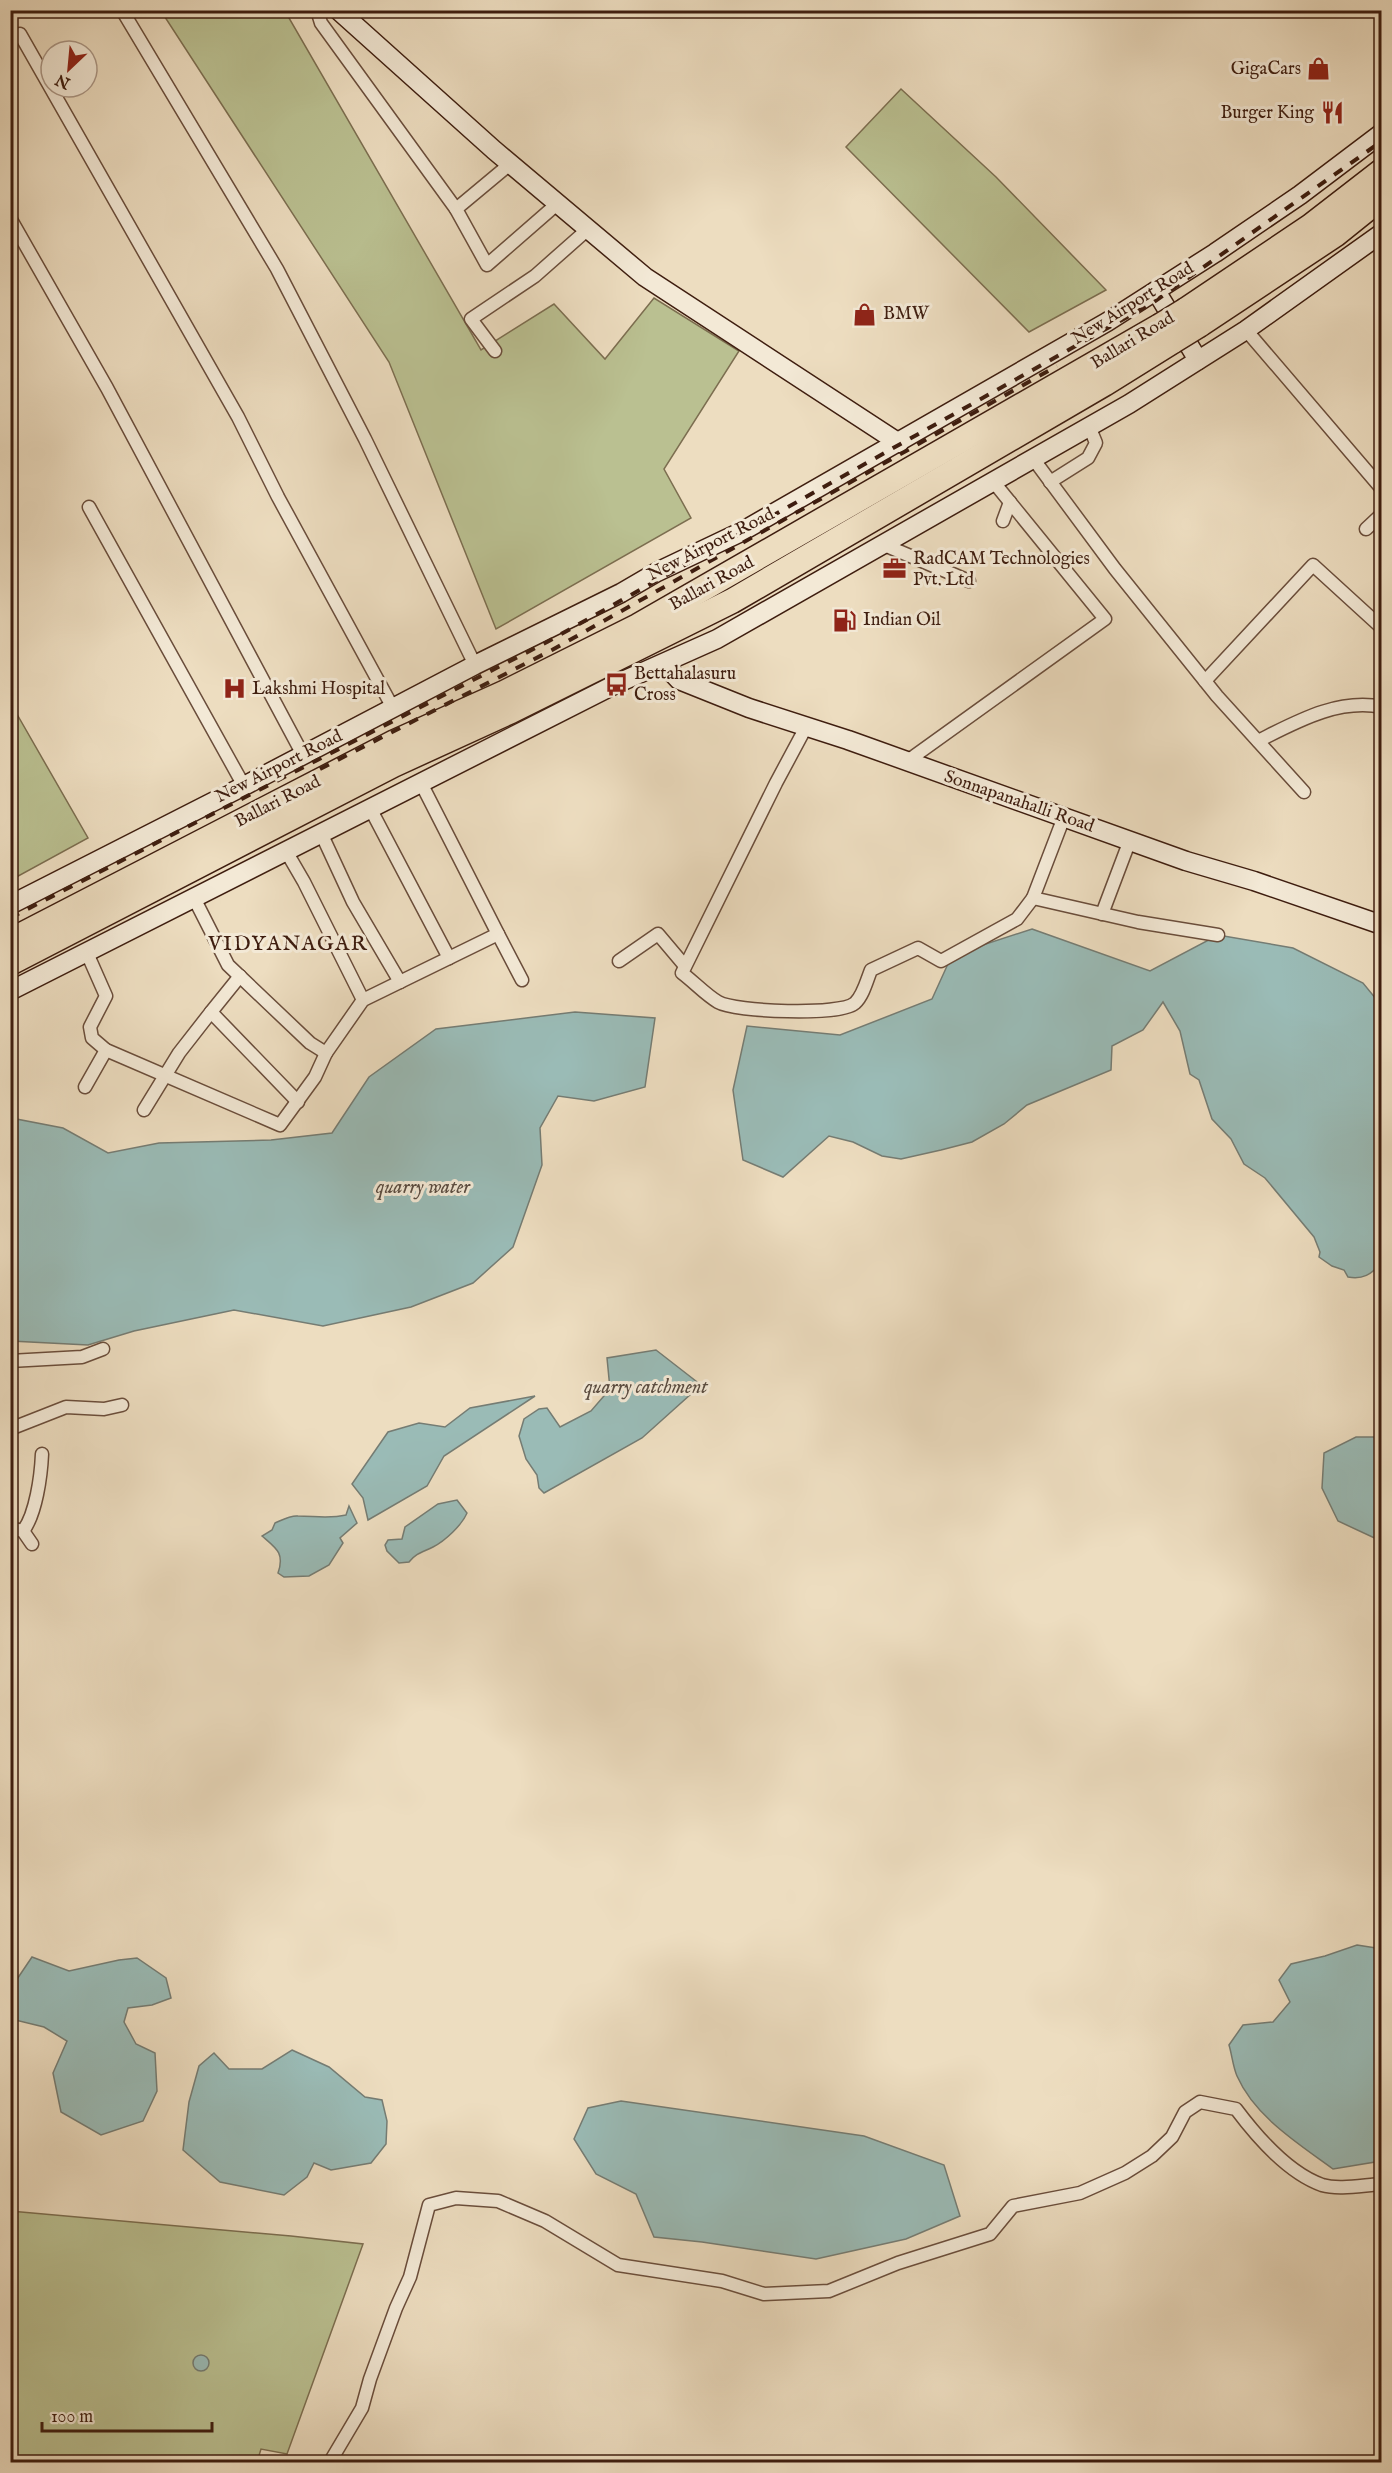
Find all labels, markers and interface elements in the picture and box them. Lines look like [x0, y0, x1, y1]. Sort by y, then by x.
north arrow [39, 39, 99, 99]
shop icon: GigaCars [1306, 56, 1332, 82]
place label: GigaCars [1231, 58, 1301, 81]
text: N [53, 69, 75, 93]
restaurant icon: Burger King [1319, 100, 1345, 126]
place label: Burger King [1220, 102, 1314, 125]
street label: New Airport Road [1068, 257, 1199, 351]
shop icon: BMW [852, 301, 878, 327]
place label: BMW [883, 303, 930, 326]
street label: Ballari Road [1087, 307, 1179, 375]
street label: New Airport Road [644, 503, 779, 587]
place label: RadCAM Technologies Pvt. Ltd [913, 548, 1090, 592]
street label: Ballari Road [666, 551, 759, 617]
office icon: RadCAM Technologies Pvt. Ltd [882, 556, 908, 582]
fuel station icon: Indian Oil [832, 607, 858, 633]
place label: Indian Oil [863, 609, 941, 632]
place label: Bettahalasuru Cross [634, 663, 736, 707]
bus stop icon: Bettahalasuru Cross [603, 671, 629, 697]
hospital icon: Lakshmi Hospital [221, 676, 247, 702]
place label: Lakshmi Hospital [252, 678, 385, 701]
street label: New Airport Road [212, 725, 347, 809]
street label: Sonnapanahalli Road [941, 766, 1098, 839]
street label: Ballari Road [231, 770, 325, 833]
district label: VIDYANAGAR [207, 931, 368, 958]
water label: quarry water [375, 1175, 471, 1200]
water label: quarry catchment [583, 1375, 709, 1400]
scale bar [42, 2395, 212, 2433]
text: 100 m [51, 2406, 93, 2429]

